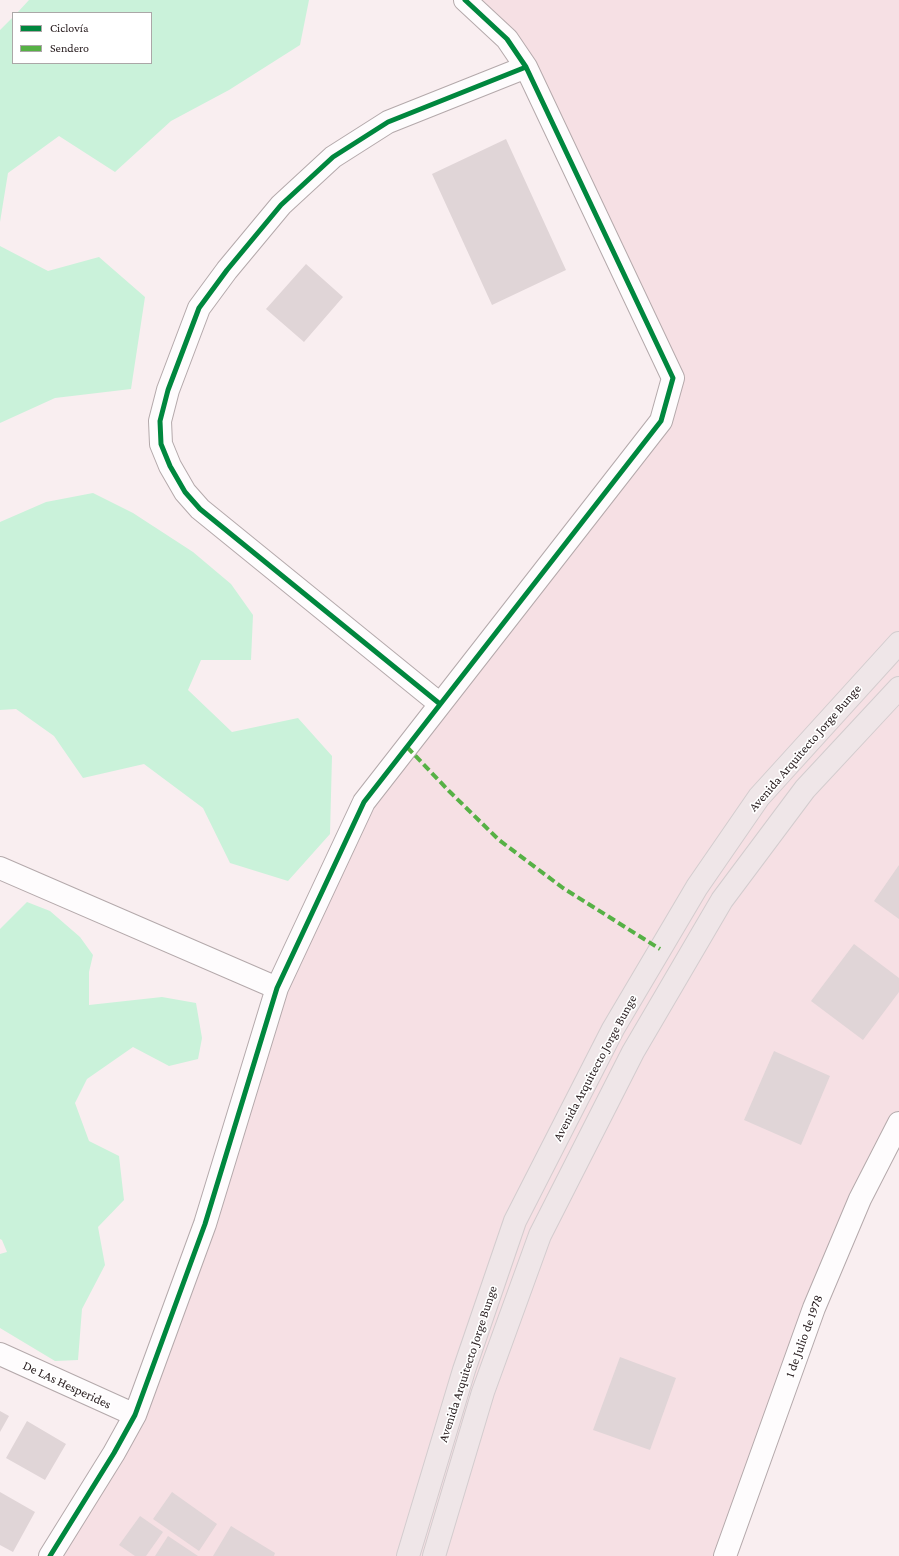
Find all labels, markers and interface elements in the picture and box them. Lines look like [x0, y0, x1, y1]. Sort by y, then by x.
legend [12, 12, 152, 64]
text: Ciclovía [50, 21, 88, 35]
text: Sendero [50, 41, 89, 55]
street label: Avenida Arquitecto Jorge Bunge [745, 681, 865, 815]
street label: Avenida Arquitecto Jorge Bunge [550, 992, 640, 1144]
street label: Avenida Arquitecto Jorge Bunge [435, 1284, 501, 1444]
street label: 1 de Julio de 1978 [782, 1293, 826, 1379]
street label: De LAs Hesperides [20, 1358, 114, 1412]

